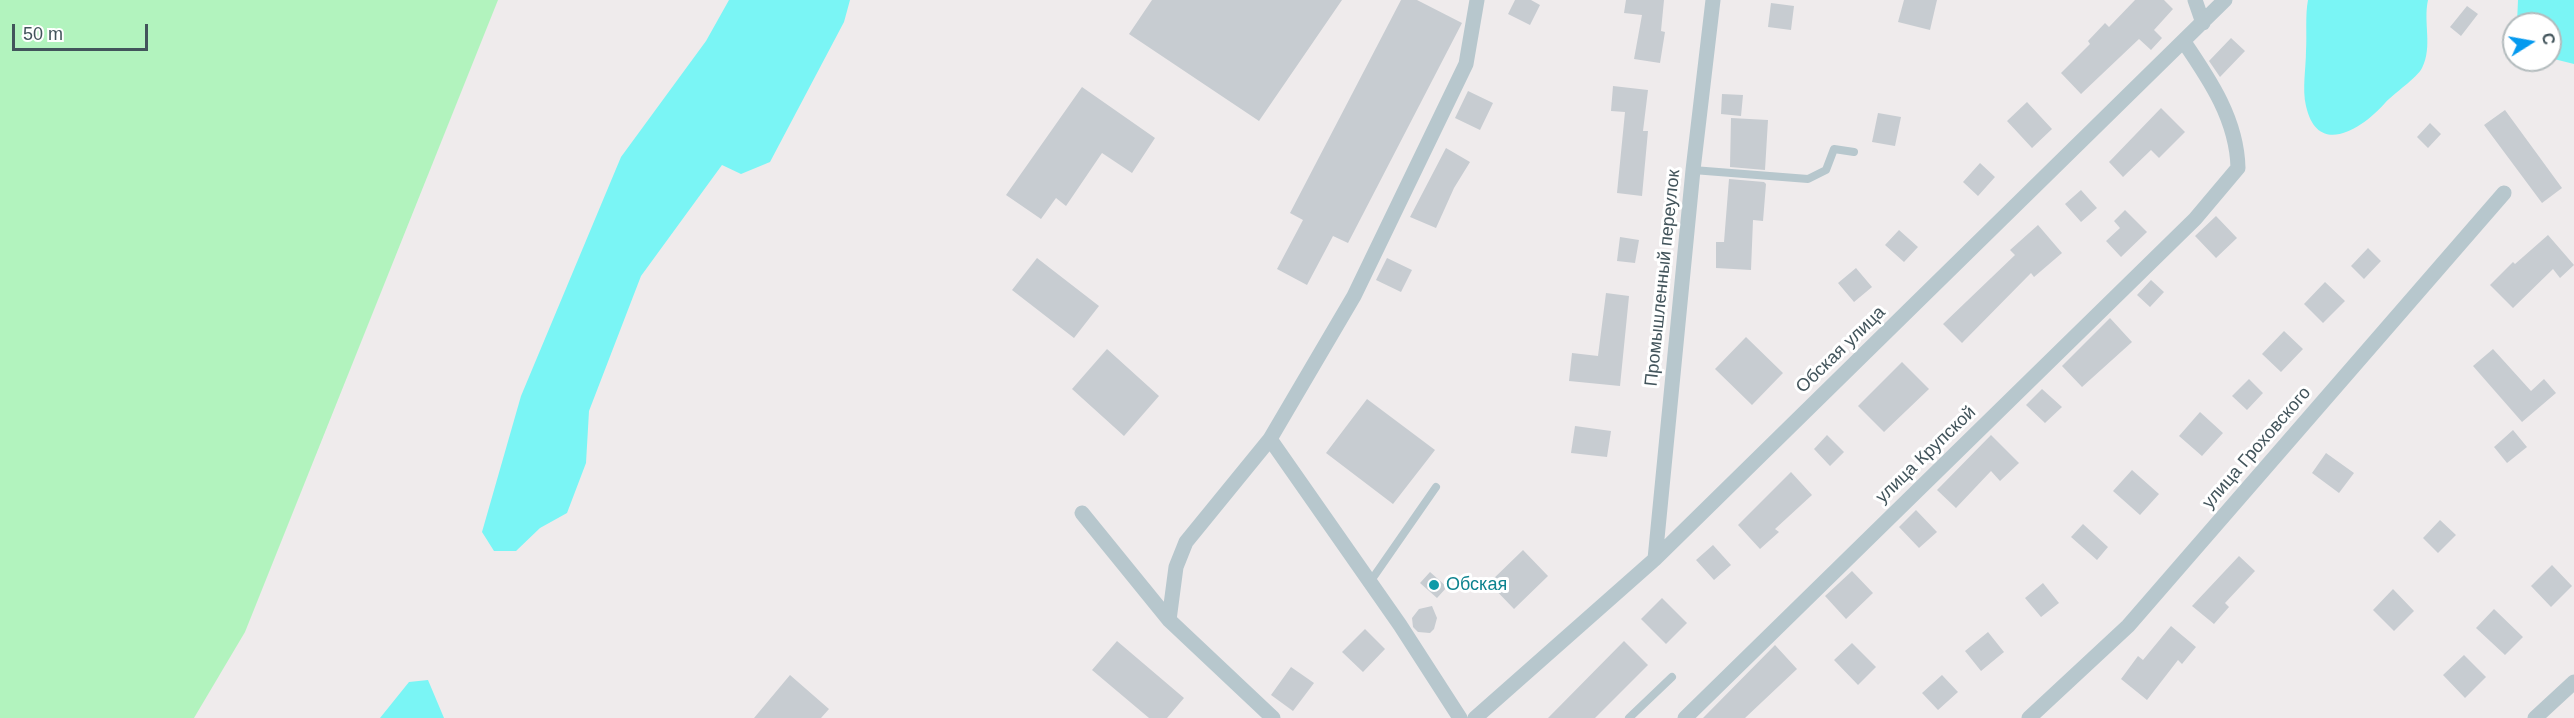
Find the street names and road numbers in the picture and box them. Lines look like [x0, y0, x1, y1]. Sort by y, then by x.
street label: Промышленный переулок [1641, 169, 1685, 387]
street label: Обская улица [1792, 302, 1890, 398]
street label: улица Гроховского [2198, 383, 2316, 513]
street label: улица Крупской [1872, 402, 1980, 508]

